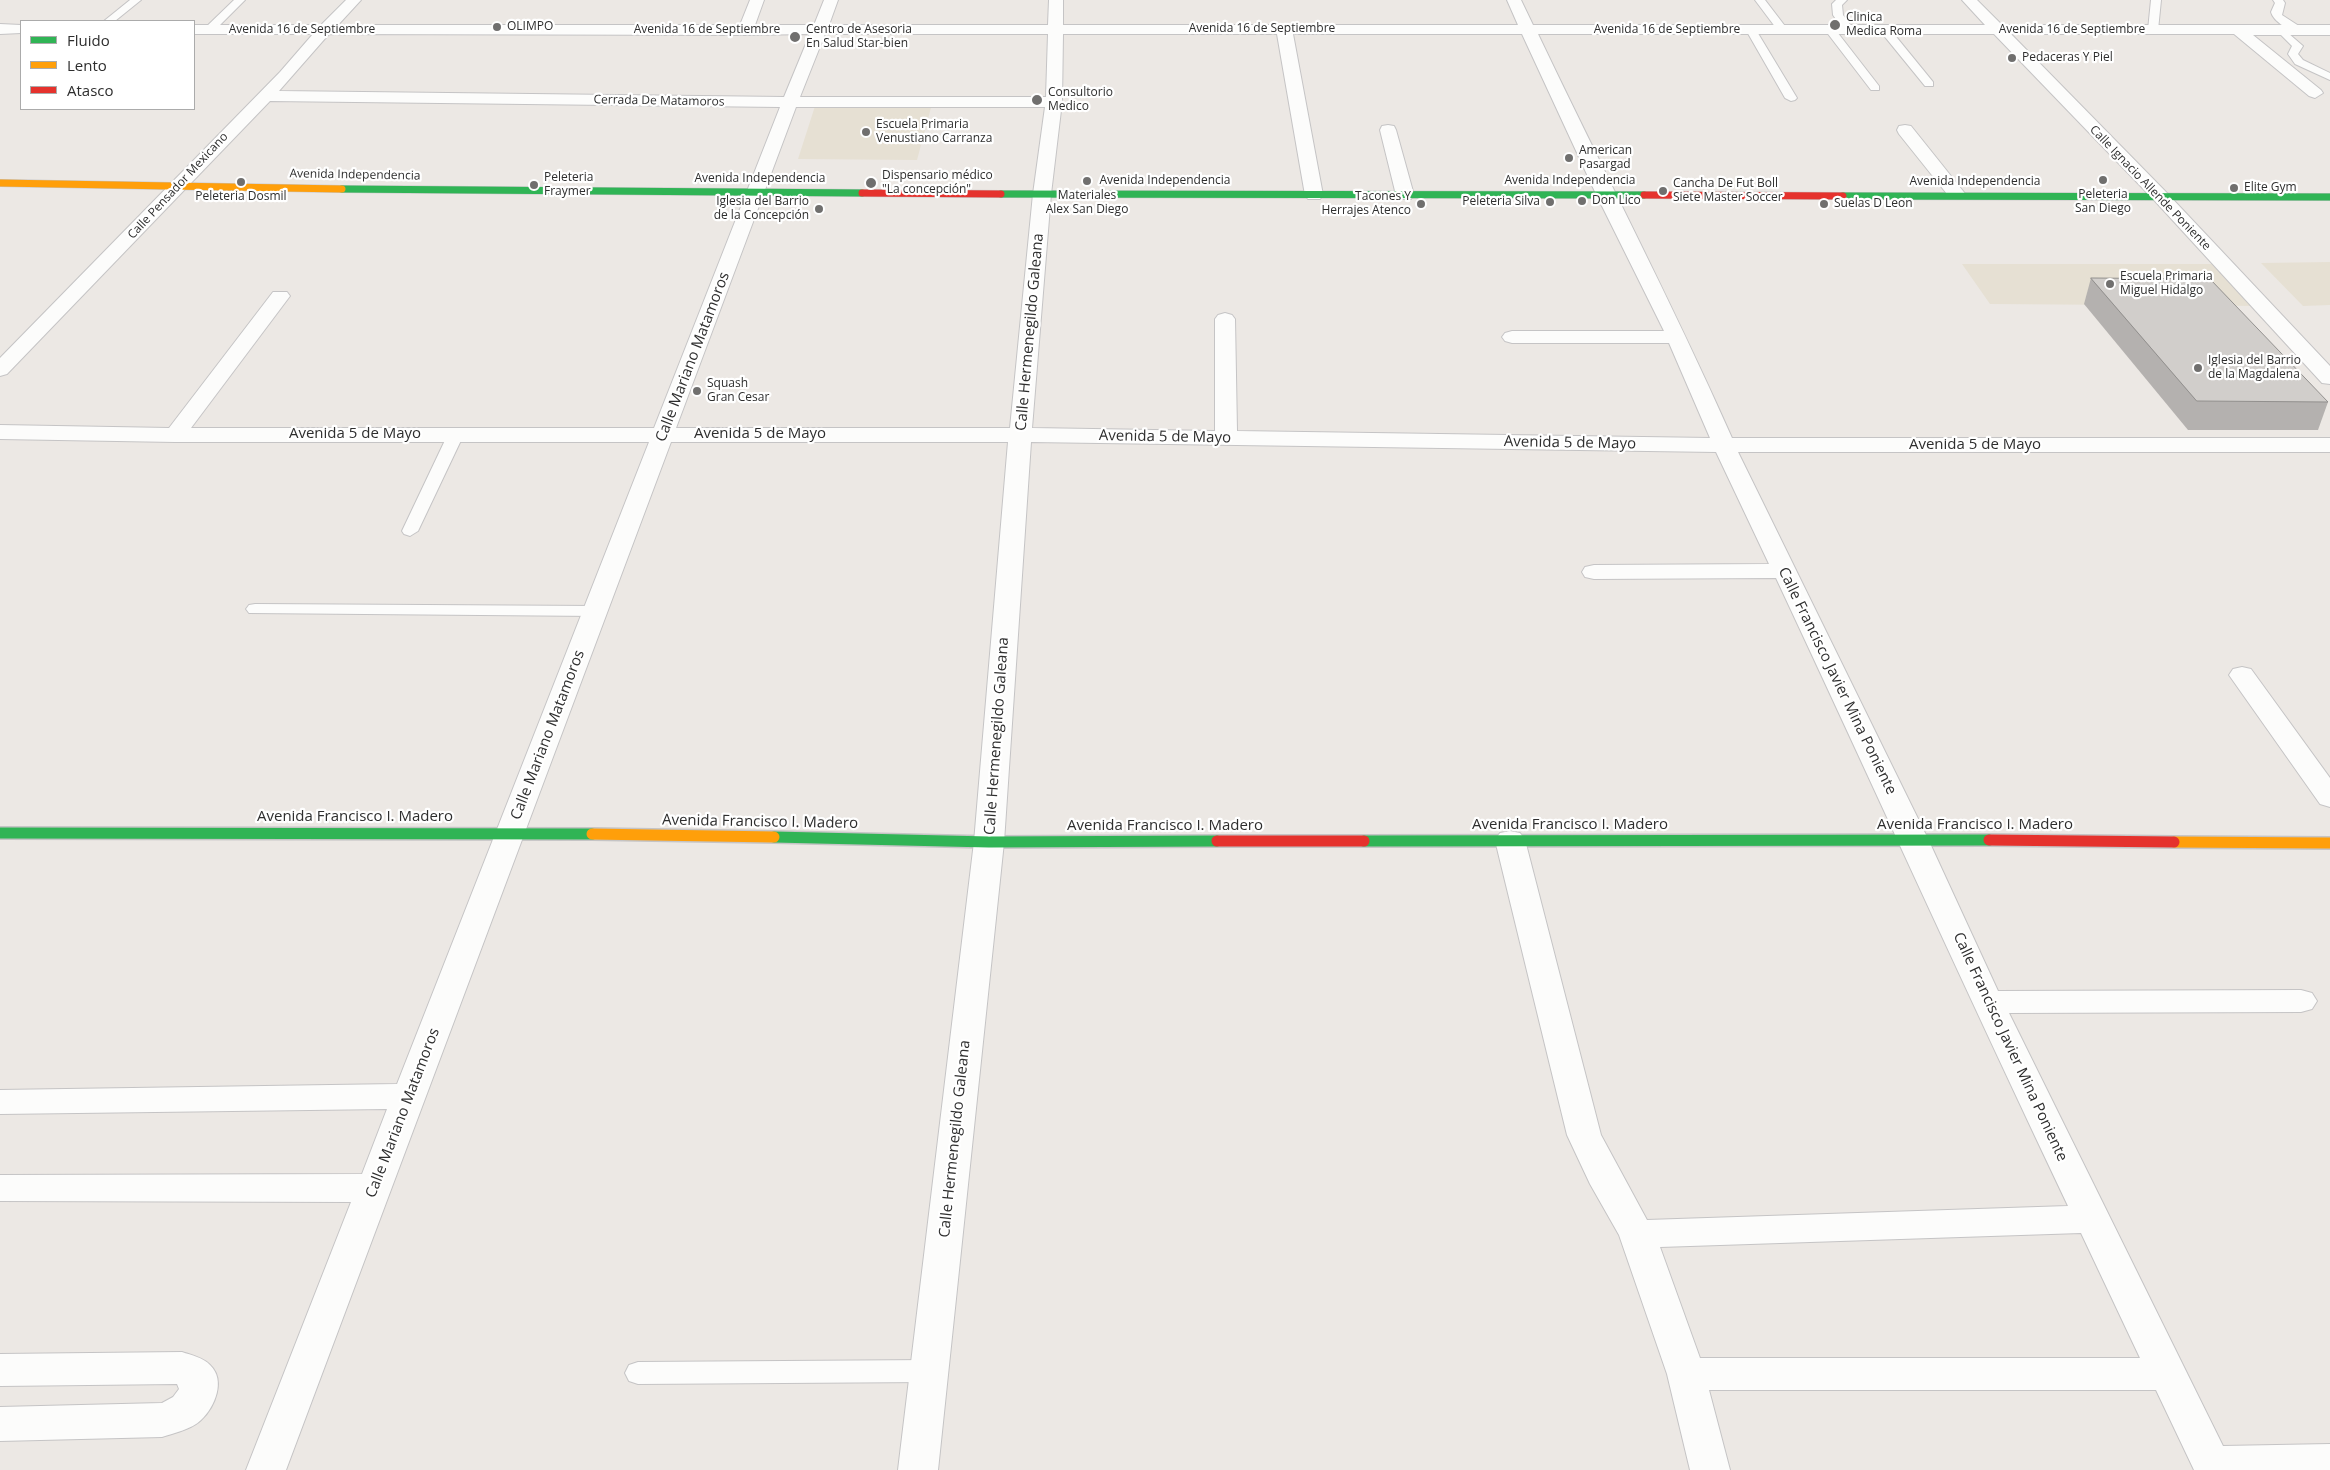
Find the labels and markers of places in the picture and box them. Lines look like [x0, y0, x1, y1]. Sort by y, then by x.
place label: Clinica Medica Roma [1846, 11, 1922, 39]
marker: Clinica Medica Roma [1828, 18, 1842, 32]
place label: OLIMPO [507, 20, 553, 34]
marker: OLIMPO [491, 21, 503, 33]
place label: Centro de Asesoria En Salud Star-bien [806, 23, 912, 51]
marker: Centro de Asesoria En Salud Star-bien [788, 30, 802, 44]
place label: Pedaceras Y Piel [2022, 51, 2113, 65]
marker: Pedaceras Y Piel [2006, 52, 2018, 64]
place label: Consultorio Medico [1048, 86, 1113, 114]
marker: Consultorio Medico [1030, 93, 1044, 107]
place label: Escuela Primaria Venustiano Carranza [876, 118, 992, 146]
marker: Escuela Primaria Venustiano Carranza [860, 126, 872, 138]
place label: American Pasargad [1579, 144, 1632, 172]
marker: American Pasargad [1563, 152, 1575, 164]
place label: Dispensario médico "La concepción" [882, 169, 993, 197]
place label: Peleteria Fraymer [544, 171, 593, 199]
marker: Peleteria San Diego [2097, 174, 2109, 186]
marker: Materiales Alex San Diego [1081, 175, 1093, 187]
marker: Peleteria Dosmil [235, 176, 247, 188]
marker: Dispensario médico "La concepción" [864, 176, 878, 190]
place label: Cancha De Fut Boll Siete Master Soccer [1673, 177, 1783, 205]
marker: Peleteria Fraymer [528, 179, 540, 191]
place label: Elite Gym [2244, 181, 2297, 195]
marker: Elite Gym [2228, 182, 2240, 194]
marker: Cancha De Fut Boll Siete Master Soccer [1657, 185, 1669, 197]
place label: Peleteria San Diego [2075, 188, 2131, 216]
place label: Materiales Alex San Diego [1046, 189, 1128, 217]
place label: Peleteria Dosmil [195, 190, 287, 204]
place label: Tacones Y Herrajes Atenco [1321, 190, 1411, 218]
place label: Don Lico [1592, 194, 1641, 208]
place label: Iglesia del Barrio de la Concepción [714, 195, 809, 223]
place label: Peleteria Silva [1462, 195, 1540, 209]
marker: Don Lico [1576, 195, 1588, 207]
marker: Peleteria Silva [1544, 196, 1556, 208]
place label: Suelas D Leon [1834, 197, 1913, 211]
marker: Tacones Y Herrajes Atenco [1415, 198, 1427, 210]
marker: Suelas D Leon [1818, 198, 1830, 210]
marker: Iglesia del Barrio de la Concepción [813, 203, 825, 215]
place label: Escuela Primaria Miguel Hidalgo [2120, 270, 2213, 298]
marker: Escuela Primaria Miguel Hidalgo [2104, 278, 2116, 290]
place label: Iglesia del Barrio de la Magdalena [2208, 354, 2301, 382]
marker: Iglesia del Barrio de la Magdalena [2192, 362, 2204, 374]
place label: Squash Gran Cesar [707, 377, 769, 405]
marker: Squash Gran Cesar [691, 385, 703, 397]

